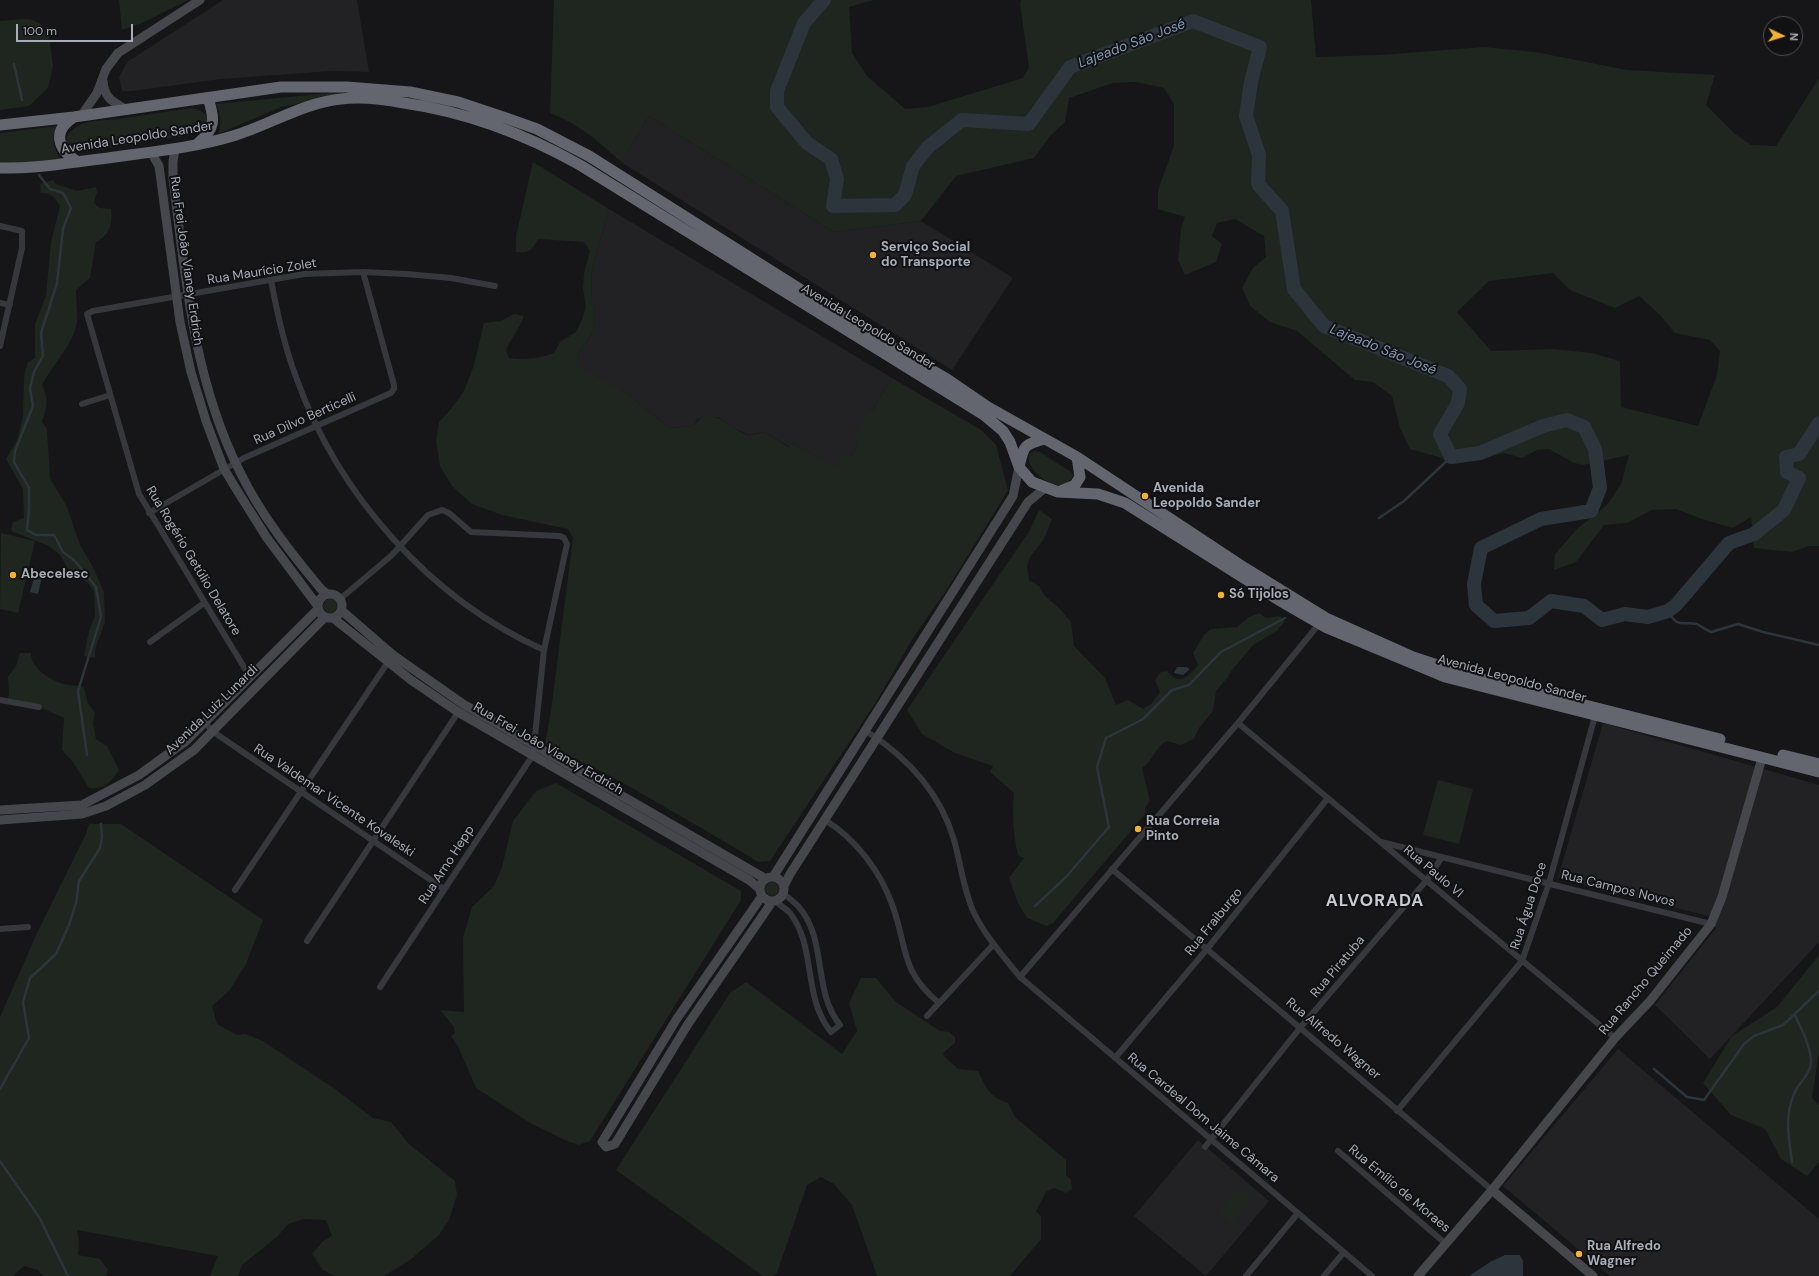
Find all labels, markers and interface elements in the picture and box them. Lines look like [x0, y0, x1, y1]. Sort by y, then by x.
scale bar [18, 16, 135, 42]
water label: Lajeado São José [1076, 16, 1188, 72]
north arrow [1763, 16, 1803, 56]
text: 100 m [23, 23, 57, 39]
text: N [1787, 32, 1801, 41]
street label: Avenida Leopoldo Sander [60, 118, 214, 158]
street label: Rua Frei João Vianey Erdrich [166, 175, 206, 347]
place label: Serviço Social do Transporte [881, 240, 971, 271]
marker: Serviço Social do Transporte [868, 250, 878, 260]
street label: Rua Maurício Zolet [206, 256, 318, 288]
street label: Avenida Leopoldo Sander [798, 281, 938, 373]
water label: Lajeado São José [1327, 321, 1439, 379]
street label: Rua Dilvo Berticelli [251, 389, 359, 449]
place label: Avenida Leopoldo Sander [1153, 481, 1260, 512]
street label: Rua Rogério Getúlio Delatore [142, 484, 244, 638]
marker: Avenida Leopoldo Sander [1140, 491, 1150, 501]
place label: Abecelesc [21, 567, 88, 583]
marker: Abecelesc [8, 570, 18, 580]
place label: Só Tijolos [1229, 587, 1289, 603]
marker: Só Tijolos [1216, 590, 1226, 600]
street label: Avenida Leopoldo Sander [1436, 652, 1588, 706]
street label: Avenida Luiz Lunardi [162, 662, 262, 758]
street label: Rua Frei João Vianey Erdrich [470, 700, 626, 798]
street label: Rua Valdemar Vicente Kovaleski [251, 741, 417, 861]
place label: Rua Correia Pinto [1146, 814, 1220, 845]
street label: Rua Arno Hepp [416, 823, 478, 907]
marker: Rua Correia Pinto [1133, 824, 1143, 834]
street label: Rua Paulo VI [1400, 842, 1466, 902]
street label: Rua Água Doce [1508, 860, 1550, 952]
street label: Rua Campos Novos [1560, 867, 1676, 911]
street label: Rua Fraiburgo [1182, 885, 1246, 959]
district label: ALVORADA [1326, 892, 1424, 912]
street label: Rua Rancho Queimado [1596, 924, 1696, 1038]
street label: Rua Piratuba [1308, 933, 1368, 1001]
street label: Rua Alfredo Wagner [1282, 995, 1384, 1083]
street label: Rua Cardeal Dom Jaime Câmara [1124, 1050, 1282, 1186]
street label: Rua Emílio de Moraes [1345, 1142, 1453, 1236]
place label: Rua Alfredo Wagner [1587, 1239, 1661, 1270]
marker: Rua Alfredo Wagner [1574, 1249, 1584, 1259]

